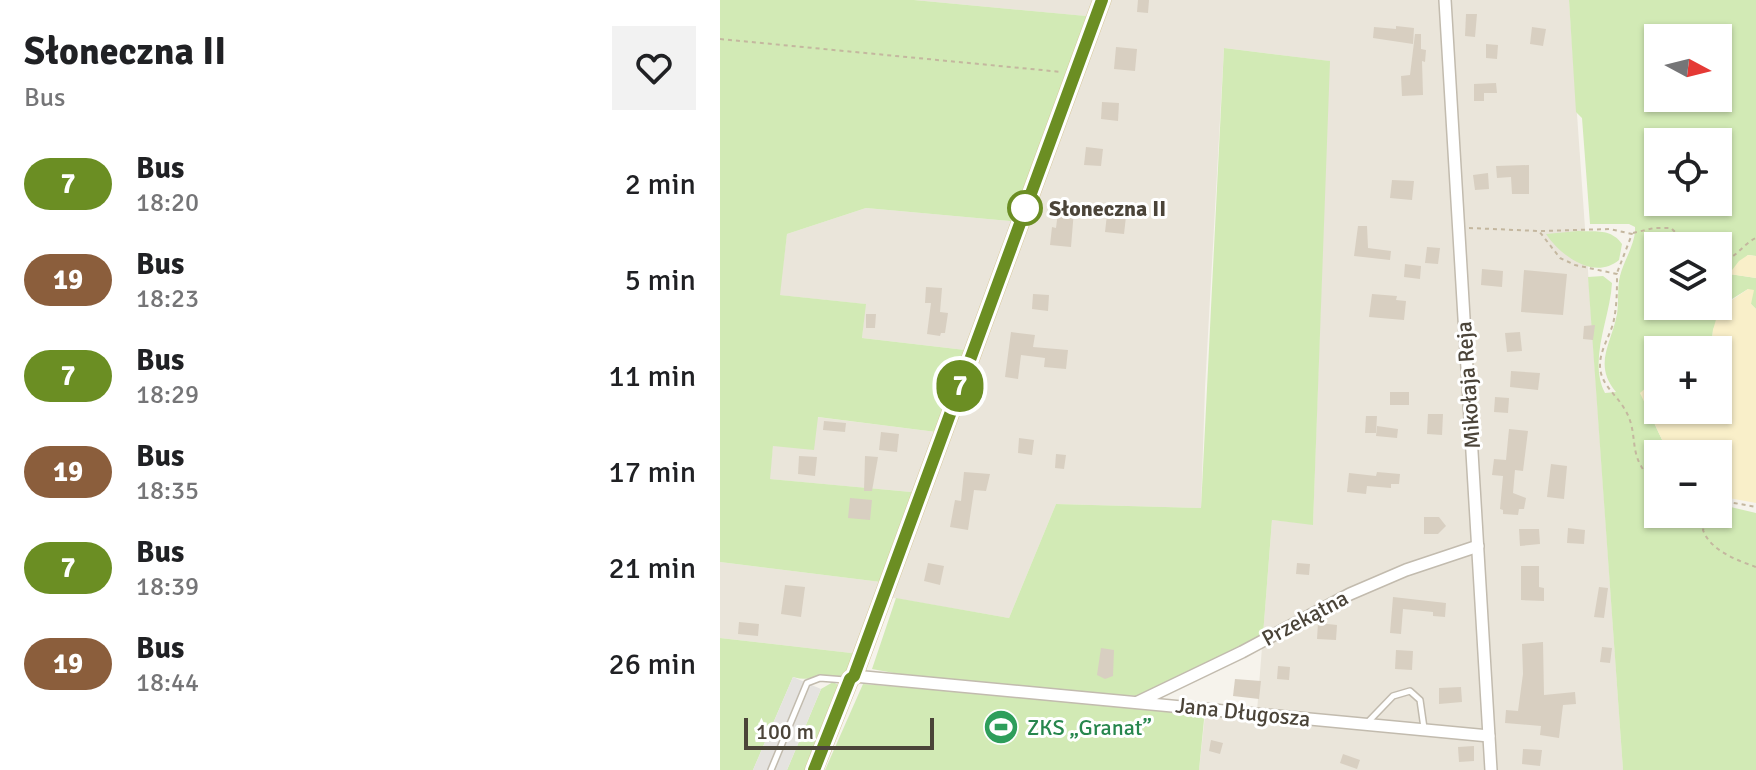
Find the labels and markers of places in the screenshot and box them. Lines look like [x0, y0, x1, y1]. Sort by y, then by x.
marker: Słoneczna II [1008, 191, 1042, 225]
place label: Słoneczna II [1049, 195, 1166, 222]
sports icon: ZKS „Granat” [982, 708, 1020, 746]
place label: ZKS „Granat” [1027, 714, 1152, 741]

